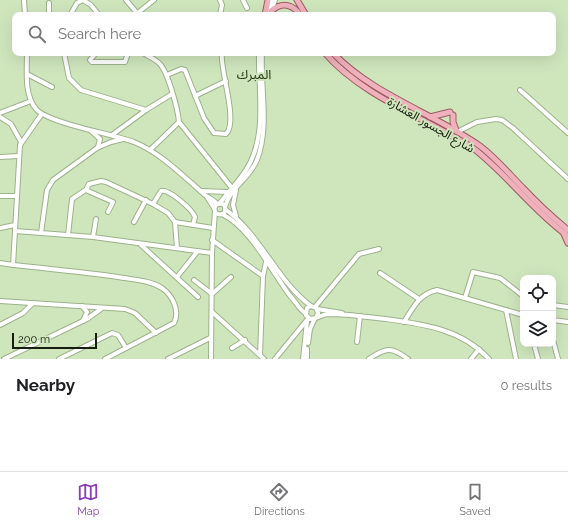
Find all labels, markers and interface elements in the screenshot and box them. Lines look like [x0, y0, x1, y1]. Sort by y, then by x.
search box [12, 12, 556, 56]
icon: search [26, 23, 48, 45]
text: Search here [58, 25, 141, 43]
district label: المبرك [237, 67, 271, 82]
street label: شارع الجسور العشارة [384, 94, 477, 157]
map controls [520, 275, 556, 347]
button: locate [520, 275, 556, 311]
button: layers [520, 311, 556, 347]
scale bar [12, 331, 97, 350]
text: 200 m [18, 333, 50, 346]
text: Nearby [16, 375, 75, 395]
text: 0 results [501, 378, 552, 393]
tab: Map [77, 481, 100, 518]
tab: Directions [254, 481, 305, 518]
tab: Saved [459, 481, 491, 518]

